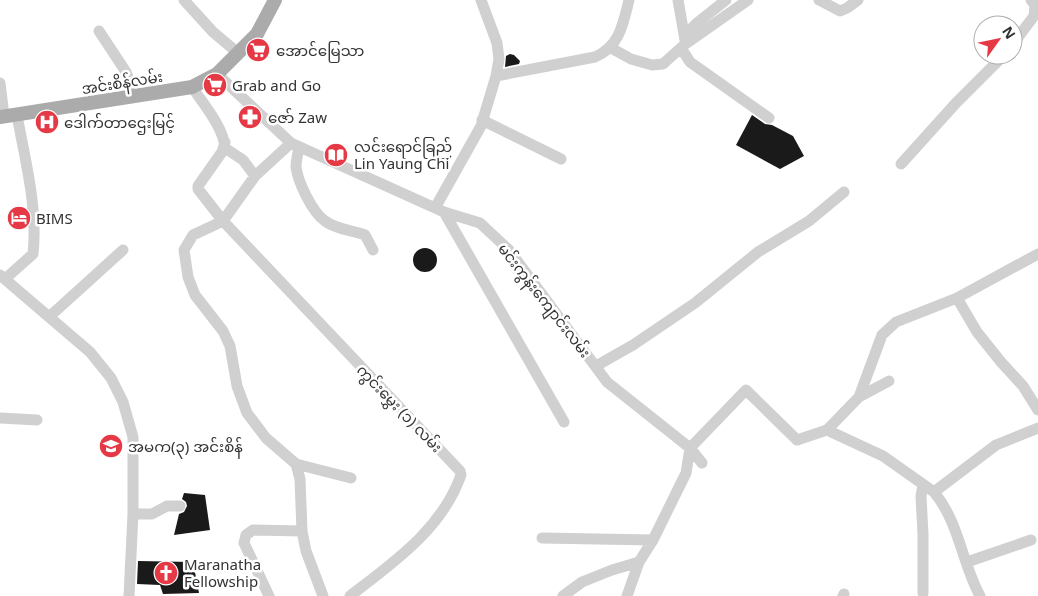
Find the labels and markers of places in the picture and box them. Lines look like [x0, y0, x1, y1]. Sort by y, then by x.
supermarket icon: အောင်မြေသာ [245, 37, 271, 63]
place label: အောင်မြေသာ [276, 40, 365, 63]
supermarket icon: Grab and Go [202, 72, 228, 98]
place label: Grab and Go [232, 75, 321, 95]
pharmacy icon: ဇော် Zaw [237, 104, 263, 130]
place label: ဇော် Zaw [268, 107, 327, 127]
hospital icon: ဒေါက်တာဌေးမြင့် [34, 109, 60, 135]
place label: ဒေါက်တာဌေးမြင့် [64, 112, 175, 135]
place label: လင်းရောင်ခြည် Lin Yaung Chi [354, 136, 452, 173]
library icon: လင်းရောင်ခြည် Lin Yaung Chi [323, 142, 349, 168]
hotel icon: BIMS [6, 205, 32, 231]
place label: BIMS [36, 208, 73, 228]
school or university icon: အမက(၃) အင်းစိန် [98, 433, 124, 459]
place label: အမက(၃) အင်းစိန် [128, 436, 243, 459]
place label: Maranatha Fellowship [184, 554, 261, 591]
church icon: Maranatha Fellowship [153, 560, 179, 586]

